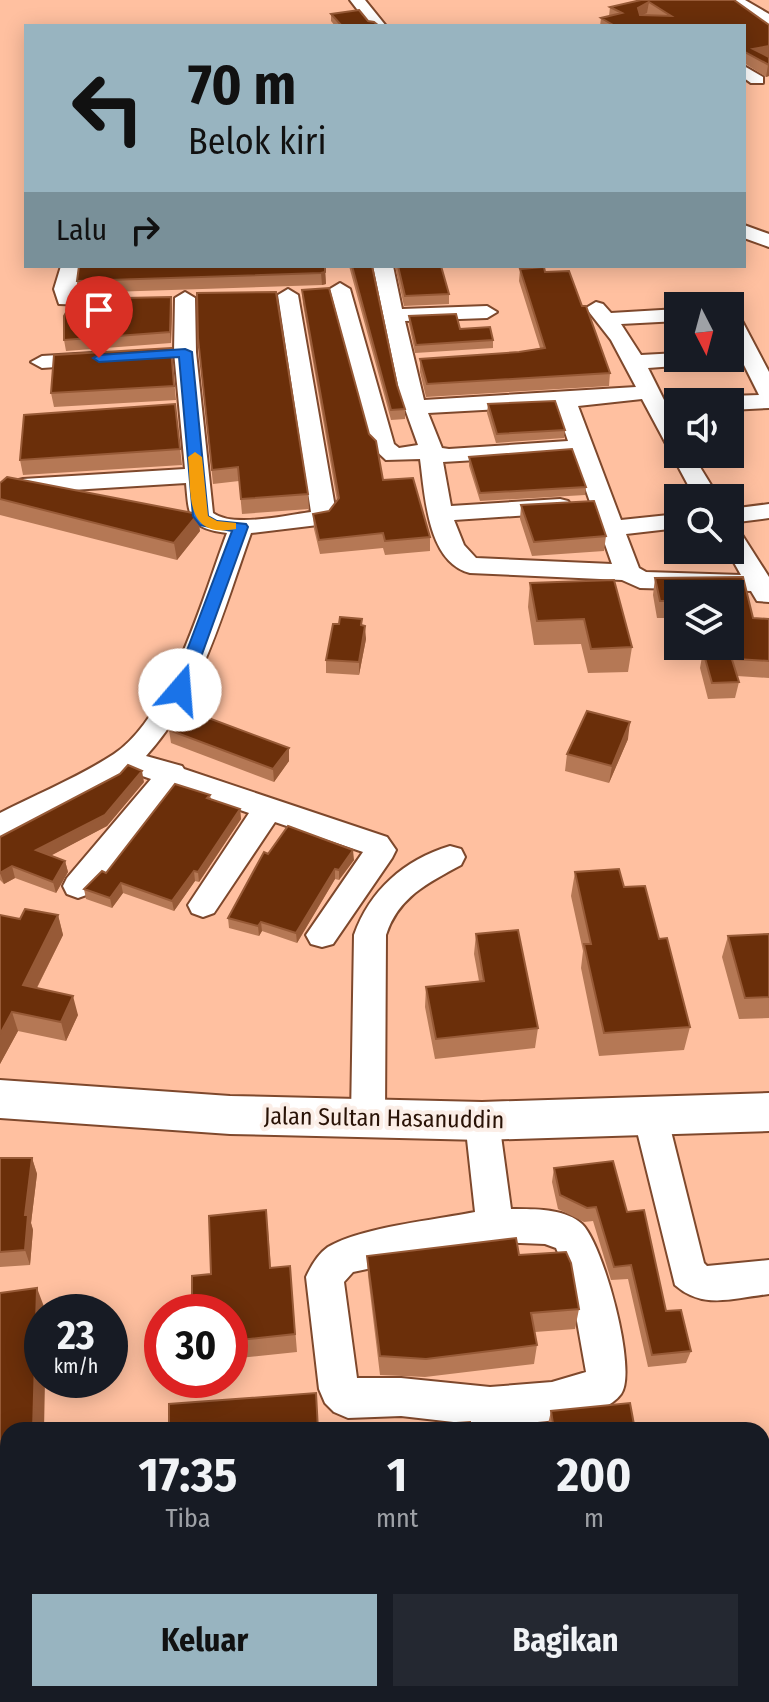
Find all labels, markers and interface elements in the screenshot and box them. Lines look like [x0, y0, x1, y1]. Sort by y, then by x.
text: 70 m [188, 52, 296, 119]
icon: left [56, 56, 160, 160]
text: Belok kiri [188, 120, 326, 164]
icon: right [123, 208, 167, 252]
text: Lalu [56, 212, 107, 248]
pin [65, 276, 133, 358]
icon: arrive [77, 288, 121, 332]
north arrow [664, 292, 744, 372]
map controls [664, 292, 744, 660]
button: sound [664, 388, 744, 468]
button: search [664, 484, 744, 564]
button: layers [664, 580, 744, 660]
position arrow [138, 648, 222, 732]
street label: Jalan Sultan Hasanuddin [264, 1102, 504, 1134]
speed limit sign: 30 [144, 1294, 248, 1398]
text: 23 [57, 1312, 95, 1360]
text: km/h [54, 1354, 98, 1378]
text: 17:35 [139, 1446, 237, 1504]
text: 1 [387, 1446, 407, 1504]
text: 200 [557, 1446, 631, 1504]
text: Tiba [166, 1503, 210, 1534]
text: mnt [376, 1503, 418, 1534]
text: m [584, 1503, 604, 1534]
button: Keluar [32, 1594, 377, 1686]
button: Bagikan [393, 1594, 738, 1686]

